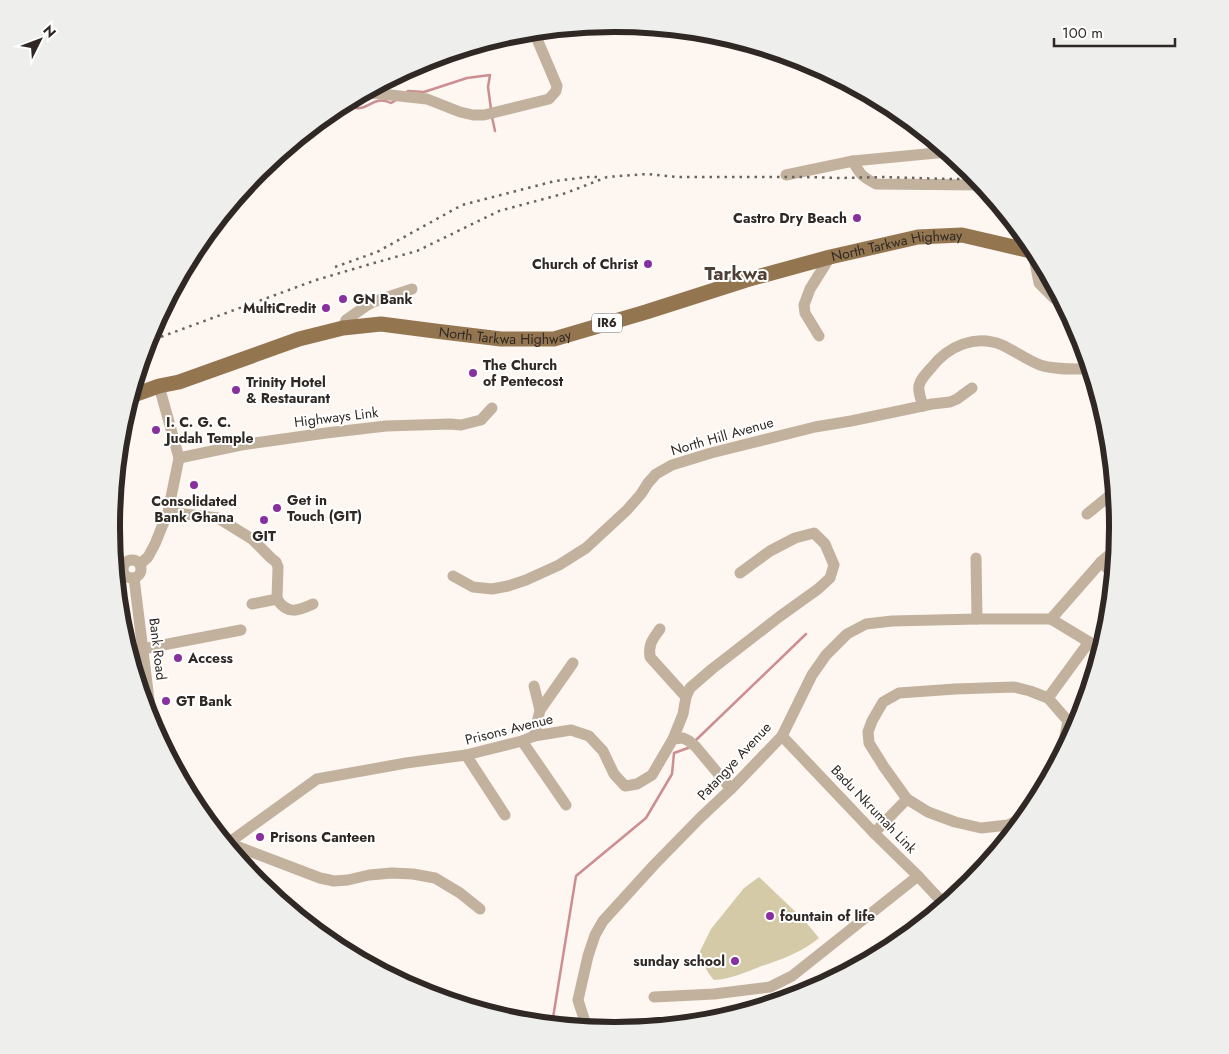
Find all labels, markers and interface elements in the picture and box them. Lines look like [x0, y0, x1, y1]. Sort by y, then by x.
north arrow [15, 15, 65, 65]
scale bar [1054, 15, 1175, 47]
text: N [39, 20, 61, 42]
text: 100 m [1062, 22, 1103, 44]
place label: Castro Dry Beach [733, 208, 847, 228]
marker: Castro Dry Beach [851, 212, 863, 224]
street label: North Tarkwa Highway [829, 225, 963, 266]
place label: Church of Christ [532, 254, 639, 274]
marker: Church of Christ [642, 258, 654, 270]
district label: Tarkwa [705, 260, 767, 287]
place label: GN Bank [353, 289, 413, 309]
marker: GN Bank [337, 293, 349, 305]
place label: MultiCredit [243, 298, 317, 318]
marker: MultiCredit [320, 302, 332, 314]
road number: IR6 [592, 314, 622, 332]
street label: North Tarkwa Highway [438, 322, 574, 349]
place label: The Church of Pentecost [483, 355, 564, 391]
marker: The Church of Pentecost [467, 367, 479, 379]
place label: Trinity Hotel & Restaurant [246, 372, 331, 408]
marker: Trinity Hotel & Restaurant [230, 384, 242, 396]
street label: Highways Link [293, 402, 380, 432]
place label: I. C. G. C. Judah Temple [163, 412, 253, 448]
street label: North Hill Avenue [668, 412, 776, 460]
marker: I. C. G. C. Judah Temple [150, 424, 162, 436]
marker: Consolidated Bank Ghana [188, 479, 200, 491]
place label: Get in Touch (GIT) [287, 490, 362, 526]
place label: Consolidated Bank Ghana [151, 491, 237, 527]
marker: Get in Touch (GIT) [271, 502, 283, 514]
marker: GIT [258, 514, 270, 526]
place label: GIT [252, 526, 276, 546]
street label: Bank Road [144, 617, 172, 681]
place label: Access [187, 648, 234, 668]
marker: Access [172, 652, 184, 664]
place label: GT Bank [176, 691, 232, 711]
marker: GT Bank [160, 695, 172, 707]
street label: Prisons Avenue [463, 708, 555, 750]
street label: Patangye Avenue [692, 717, 776, 805]
street label: Badu Nkrumah Link [827, 760, 922, 858]
place label: Prisons Canteen [270, 827, 375, 847]
marker: Prisons Canteen [254, 831, 266, 843]
place label: fountain of life [780, 906, 875, 926]
marker: fountain of life [764, 910, 776, 922]
place label: sunday school [633, 951, 725, 971]
marker: sunday school [729, 955, 741, 967]

